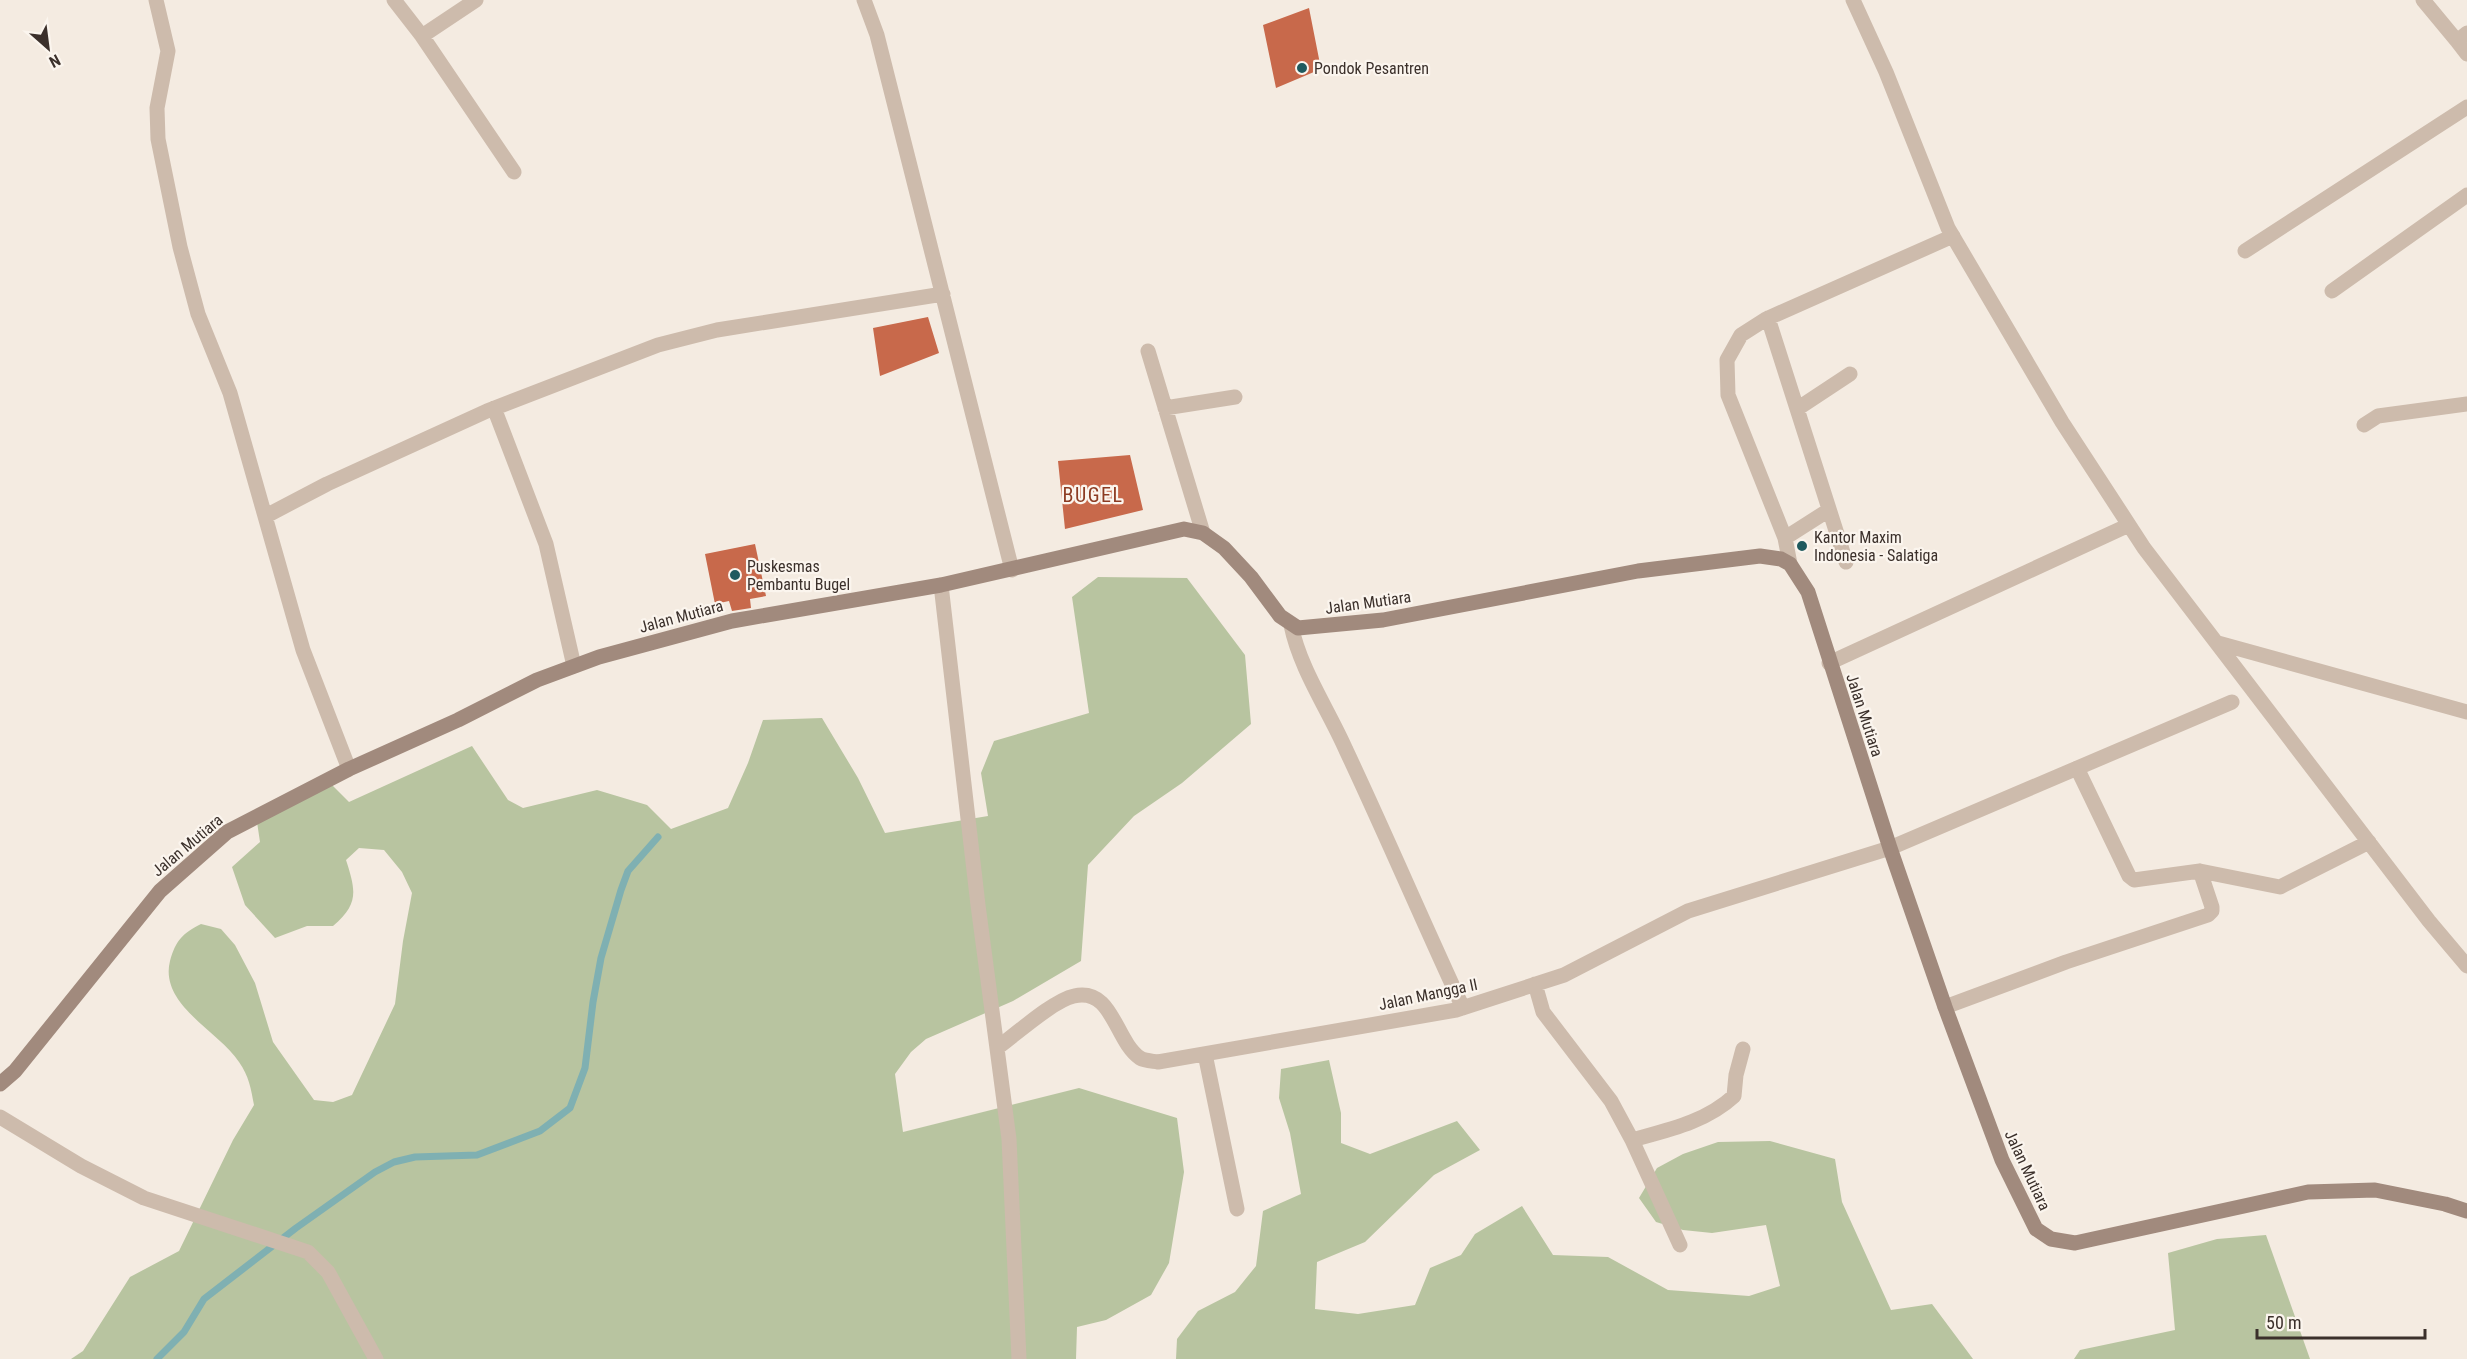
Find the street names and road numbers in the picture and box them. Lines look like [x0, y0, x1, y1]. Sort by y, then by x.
street label: Jalan Mutiara [1324, 587, 1412, 618]
street label: Jalan Mutiara [637, 596, 725, 637]
street label: Jalan Mutiara [1842, 671, 1887, 759]
street label: Jalan Mutiara [148, 810, 226, 880]
street label: Jalan Mangga II [1377, 975, 1479, 1014]
street label: Jalan Mutiara [2001, 1127, 2054, 1213]

